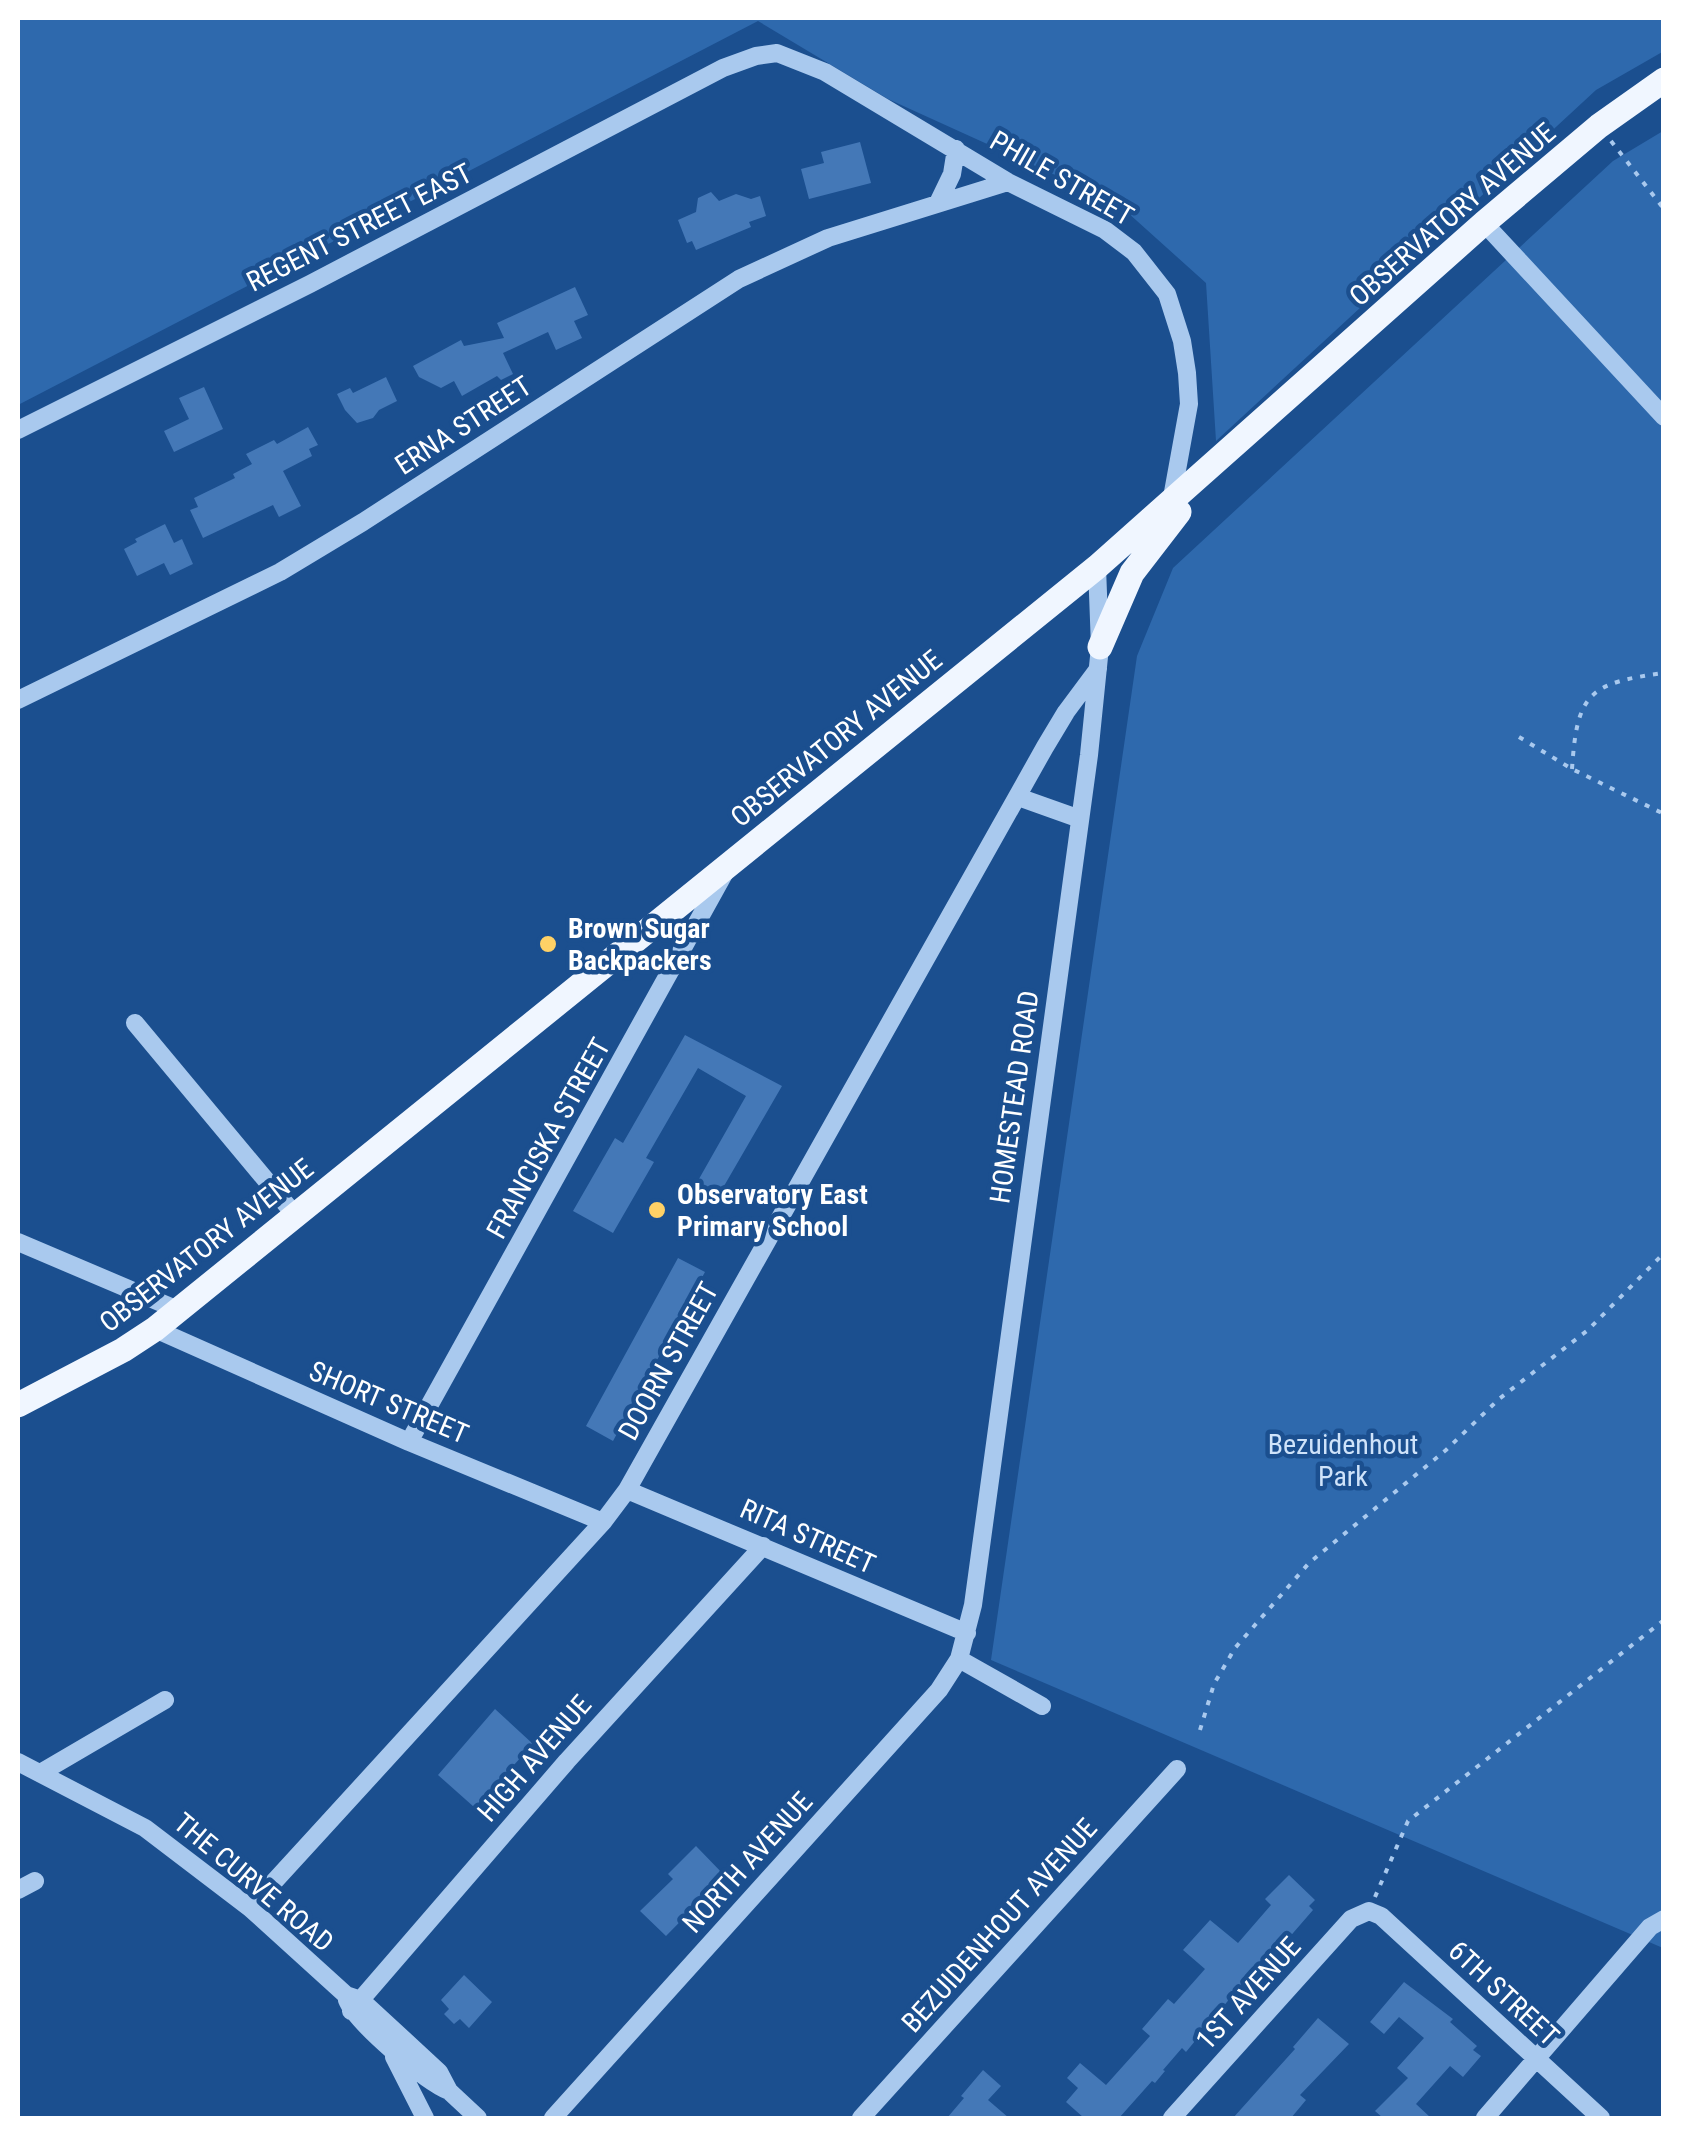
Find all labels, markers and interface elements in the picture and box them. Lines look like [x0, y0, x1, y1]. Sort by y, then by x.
street label: OBSERVATORY AVENUE [1343, 116, 1562, 313]
street label: PHILE STREET [984, 124, 1139, 233]
street label: REGENT STREET EAST [241, 156, 477, 299]
street label: ERNA STREET [389, 369, 538, 482]
street label: OBSERVATORY AVENUE [724, 643, 949, 834]
place label: Brown Sugar Backpackers [568, 912, 712, 977]
marker: Brown Sugar Backpackers [537, 933, 559, 955]
street label: HOMESTEAD ROAD [983, 989, 1046, 1206]
street label: FRANCISKA STREET [480, 1032, 617, 1244]
street label: OBSERVATORY AVENUE [93, 1152, 320, 1339]
place label: Observatory East Primary School [677, 1178, 868, 1243]
marker: Observatory East Primary School [646, 1199, 668, 1221]
street label: DOORN STREET [612, 1277, 725, 1446]
street label: SHORT STREET [304, 1354, 473, 1451]
park label: Bezuidenhout Park [1268, 1428, 1418, 1493]
street label: RITA STREET [735, 1492, 880, 1581]
street label: HIGH AVENUE [471, 1689, 598, 1828]
street label: NORTH AVENUE [676, 1785, 819, 1939]
street label: THE CURVE ROAD [167, 1806, 340, 1959]
street label: BEZUIDENHOUT AVENUE [895, 1812, 1104, 2039]
street label: 1ST AVENUE [1189, 1930, 1308, 2057]
street label: 6TH STREET [1442, 1934, 1566, 2053]

